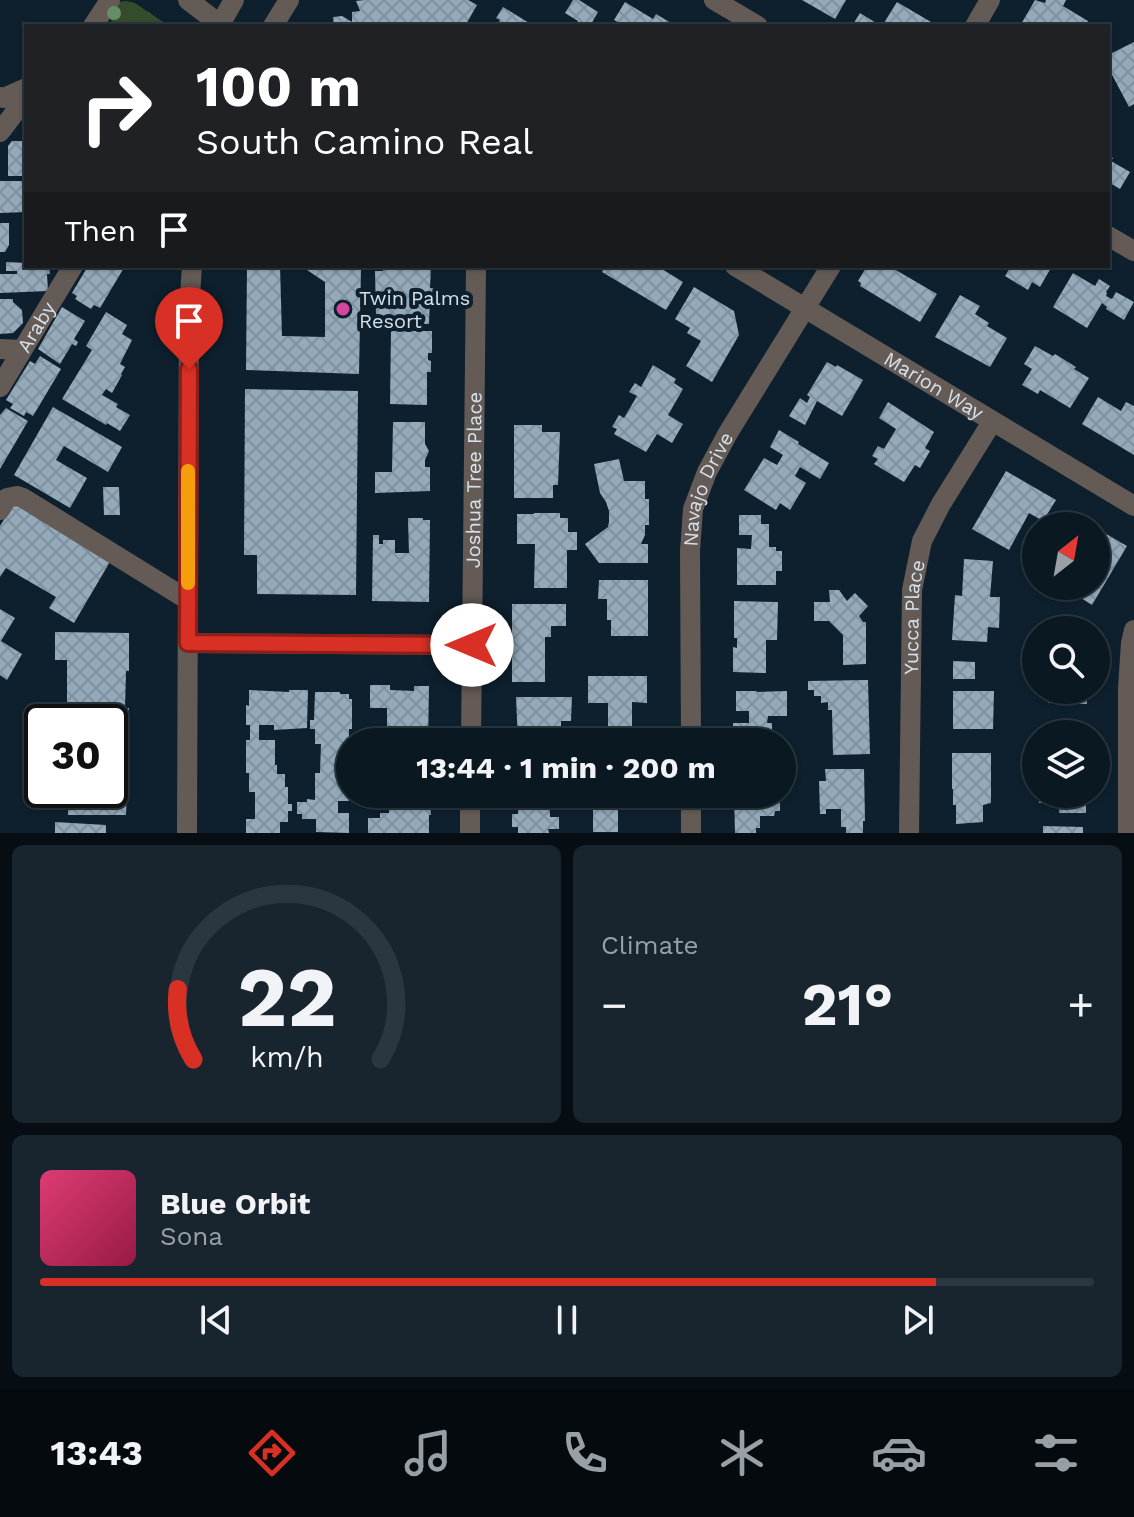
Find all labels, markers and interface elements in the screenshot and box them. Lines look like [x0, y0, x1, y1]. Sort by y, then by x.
text: 100 m [196, 54, 361, 120]
icon: right [64, 56, 168, 160]
text: South Camino Real [196, 121, 533, 163]
icon: arrive [152, 208, 196, 252]
text: Then [64, 213, 136, 248]
place label: Twin Palms Resort [359, 286, 470, 333]
pin [155, 287, 223, 369]
street label: Araby [12, 297, 61, 357]
icon: arrive [167, 299, 211, 343]
marker: Twin Palms Resort [334, 300, 352, 318]
street label: Marion Way [880, 346, 989, 425]
street label: Joshua Tree Place [461, 392, 487, 568]
street label: Navajo Drive [678, 428, 738, 547]
north arrow [1022, 512, 1110, 600]
map controls [1022, 512, 1110, 808]
street label: Yucca Place [899, 558, 930, 675]
position arrow [430, 603, 514, 687]
button: search [1022, 616, 1110, 704]
speed limit sign: 30 [24, 704, 128, 808]
button: layers [1022, 720, 1110, 808]
text: 13:44 · 1 min · 200 m [416, 750, 716, 785]
text: Climate [601, 930, 699, 960]
text: 22 [237, 949, 336, 1046]
text: 21° [802, 969, 893, 1040]
text: − [601, 979, 628, 1031]
text: + [1067, 979, 1094, 1031]
text: km/h [250, 1040, 323, 1074]
text: Blue Orbit [160, 1186, 310, 1221]
text: Sona [160, 1221, 223, 1251]
icon: previous [194, 1298, 238, 1342]
icon: pause [545, 1298, 589, 1342]
icon: next [896, 1298, 940, 1342]
icon: directions [244, 1425, 300, 1481]
icon: music [400, 1425, 456, 1481]
icon: phone [557, 1425, 613, 1481]
icon: climate [714, 1425, 770, 1481]
icon: car [871, 1425, 927, 1481]
icon: filters [1028, 1425, 1084, 1481]
text: 13:43 [50, 1432, 143, 1474]

